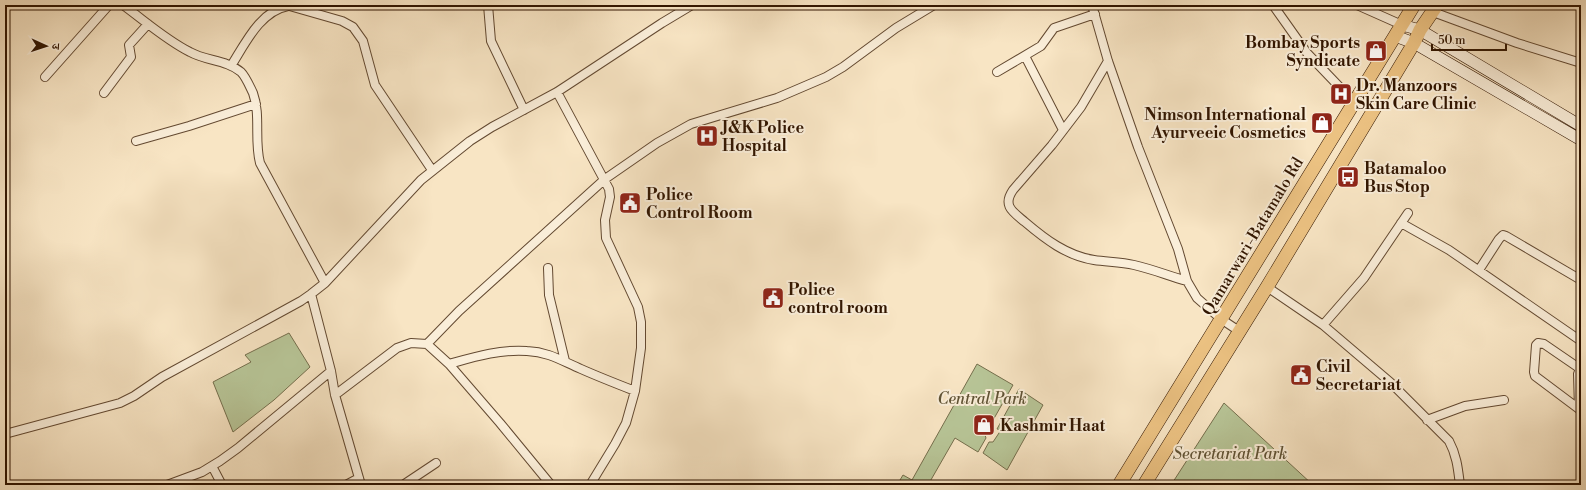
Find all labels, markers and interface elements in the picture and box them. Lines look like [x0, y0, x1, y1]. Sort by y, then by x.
north arrow [26, 26, 66, 66]
scale bar [1432, 26, 1506, 52]
place label: Bombay Sports Syndicate [1245, 33, 1360, 71]
text: 50 m [1438, 33, 1466, 48]
shop icon: Bombay Sports Syndicate [1363, 38, 1389, 64]
text: उ [48, 42, 62, 51]
place label: Dr. Manzoors Skin Care Clinic [1356, 76, 1477, 114]
hospital icon: Dr. Manzoors Skin Care Clinic [1328, 81, 1354, 107]
place label: Nimson International Ayurveeic Cosmetics [1144, 105, 1307, 143]
shop icon: Nimson International Ayurveeic Cosmetics [1309, 110, 1335, 136]
place label: J&K Police Hospital [720, 118, 804, 156]
hospital icon: J&K Police Hospital [694, 123, 720, 149]
street label: Qamarwari-Batamalo Rd [1198, 154, 1308, 319]
place label: Batamaloo Bus Stop [1364, 159, 1447, 197]
bus stop icon: Batamaloo Bus Stop [1335, 164, 1361, 190]
place label: Police Control Room [646, 185, 753, 223]
public building icon: Police Control Room [617, 190, 643, 216]
place label: Police control room [788, 280, 888, 318]
public building icon: Police control room [760, 285, 786, 311]
place label: Civil Secretariat [1316, 357, 1401, 395]
public building icon: Civil Secretariat [1288, 362, 1314, 388]
park label: Central Park [937, 389, 1027, 409]
shop icon: Kashmir Haat [971, 412, 997, 438]
place label: Kashmir Haat [1000, 416, 1106, 436]
park label: Secretariat Park [1173, 444, 1287, 464]

